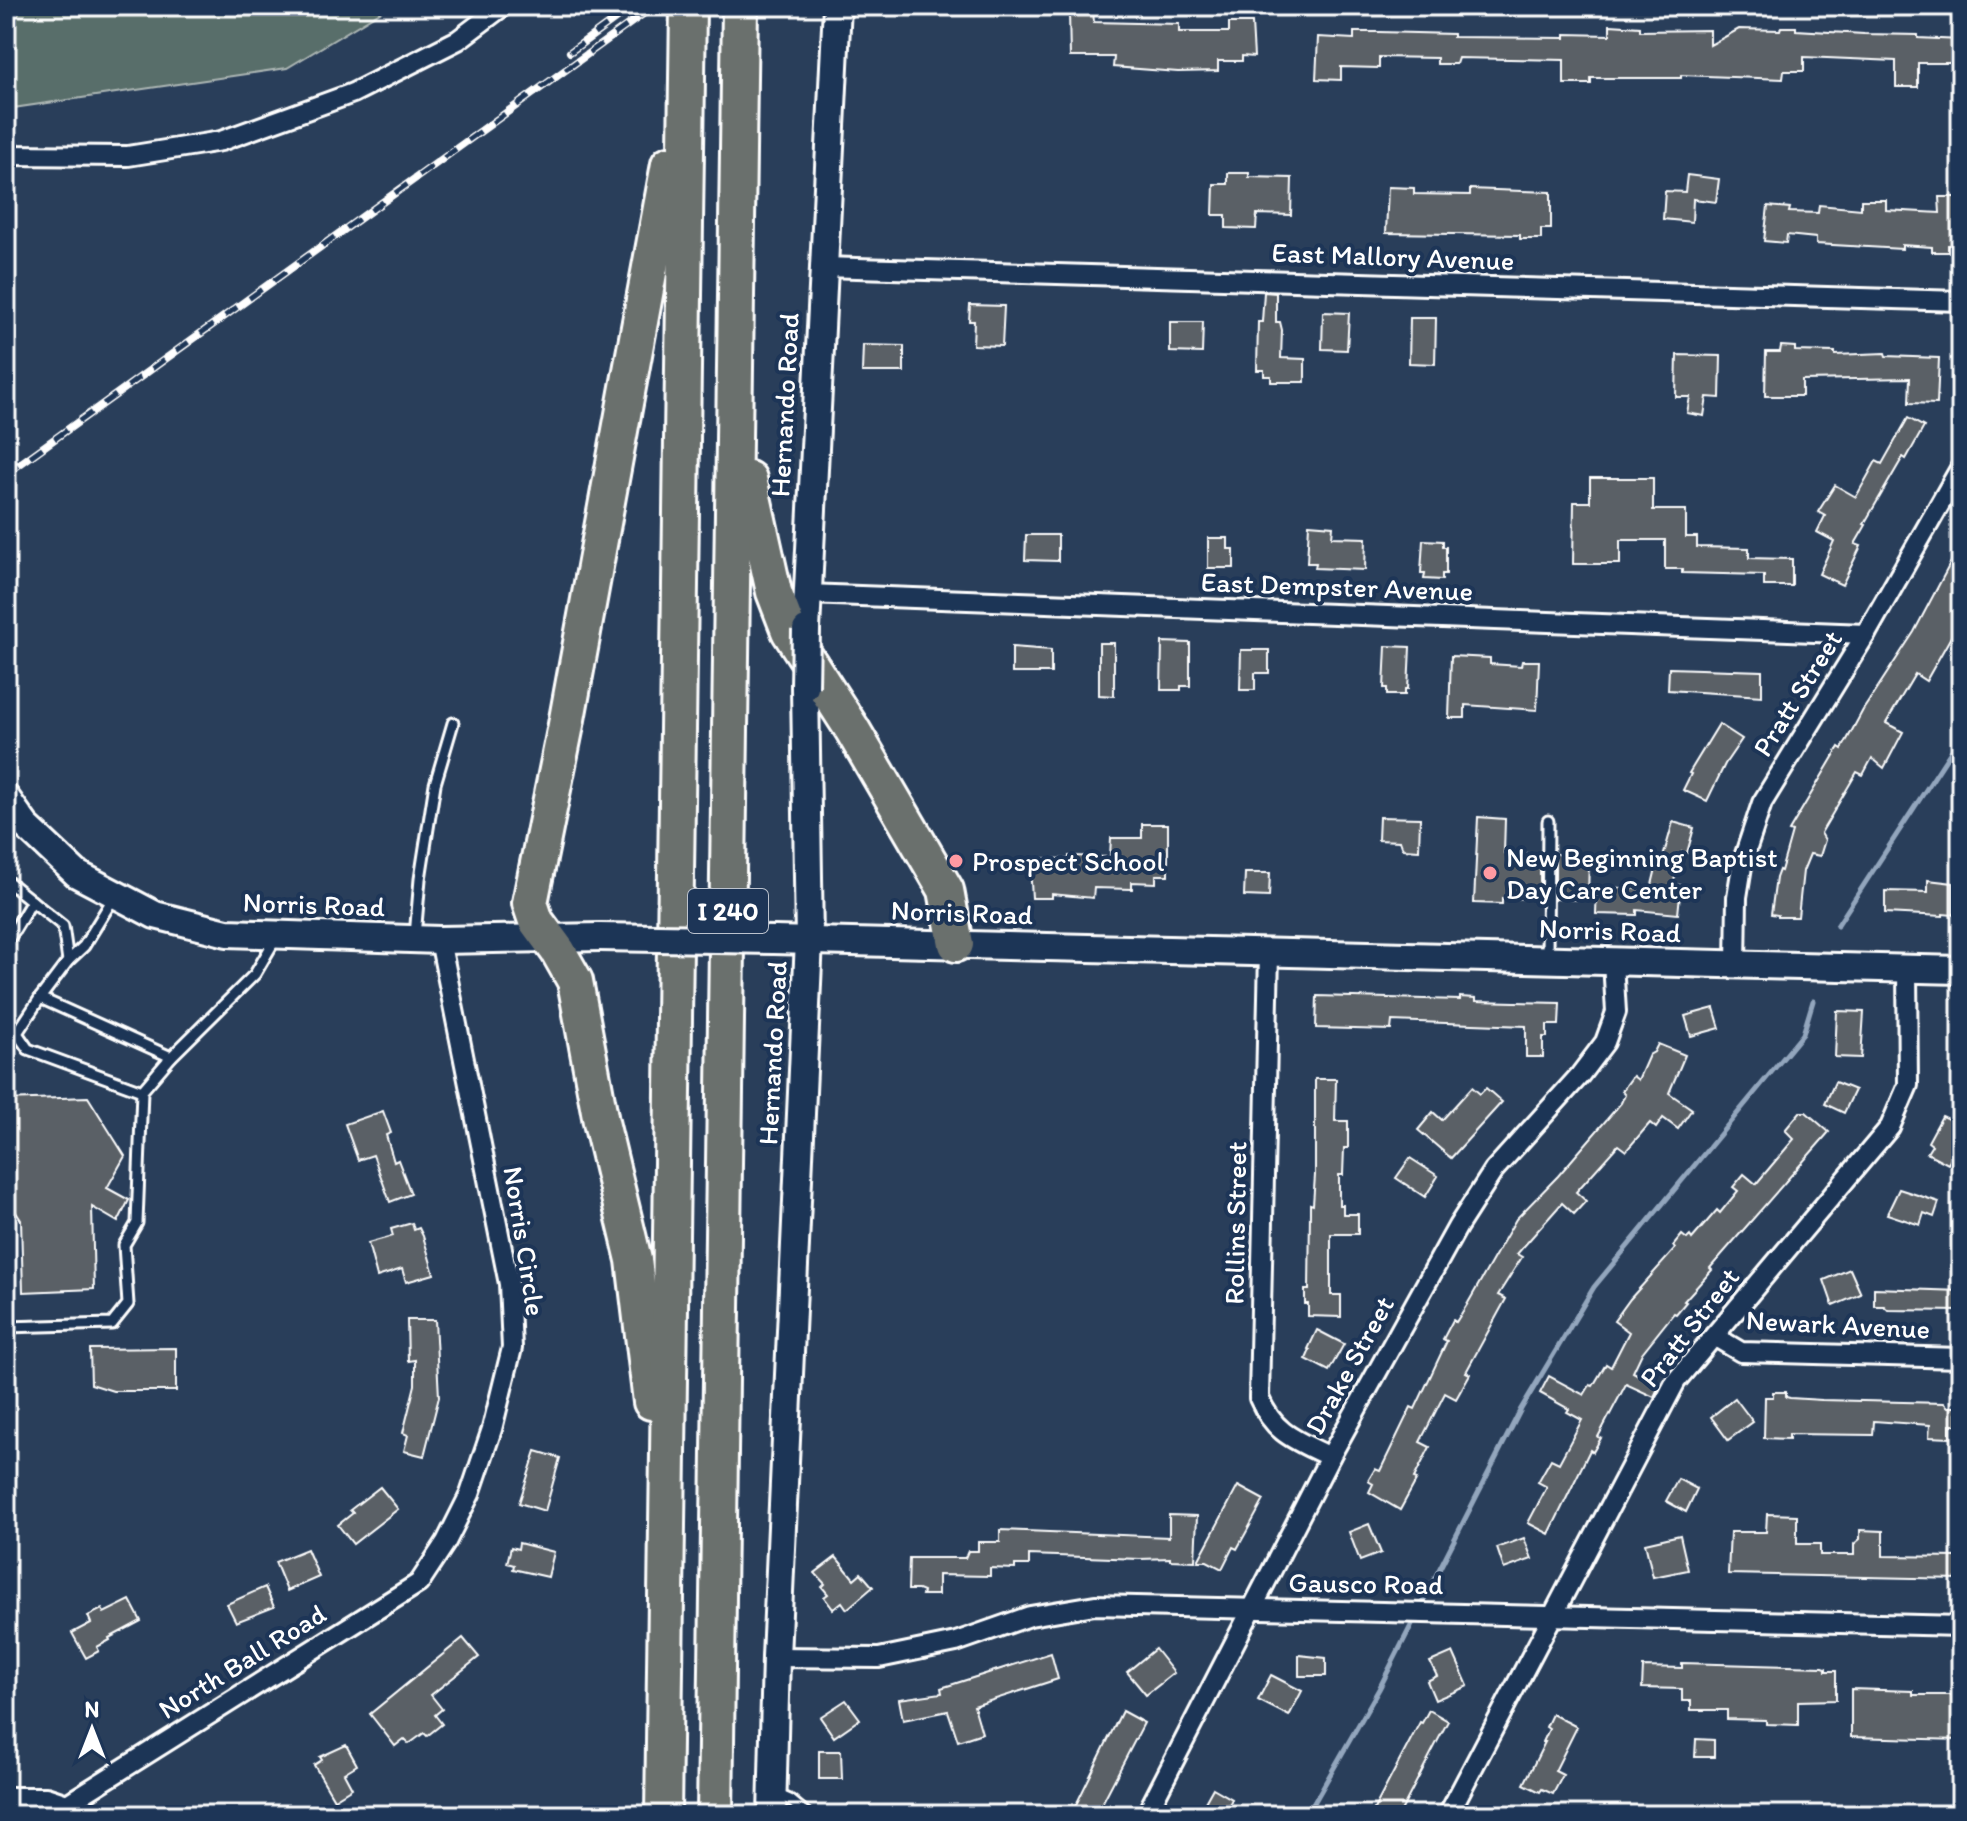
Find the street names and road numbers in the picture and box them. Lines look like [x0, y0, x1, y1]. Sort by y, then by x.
street label: East Mallory Avenue [1271, 235, 1515, 277]
street label: Hernando Road [762, 312, 806, 498]
street label: East Dempster Avenue [1200, 564, 1474, 608]
street label: Pratt Street [1745, 624, 1849, 762]
street label: Norris Road [242, 885, 386, 923]
road number: I 240 [688, 889, 768, 933]
street label: Norris Road [890, 893, 1034, 931]
street label: Norris Road [1538, 911, 1682, 949]
street label: Hernando Road [750, 960, 794, 1146]
street label: Rollins Street [1217, 1141, 1253, 1305]
street label: Norris Circle [496, 1164, 554, 1318]
street label: Pratt Street [1632, 1260, 1746, 1394]
street label: Drake Street [1297, 1290, 1401, 1440]
street label: Newark Avenue [1745, 1302, 1931, 1346]
street label: Gausco Road [1288, 1565, 1444, 1601]
street label: North Ball Road [152, 1596, 332, 1726]

